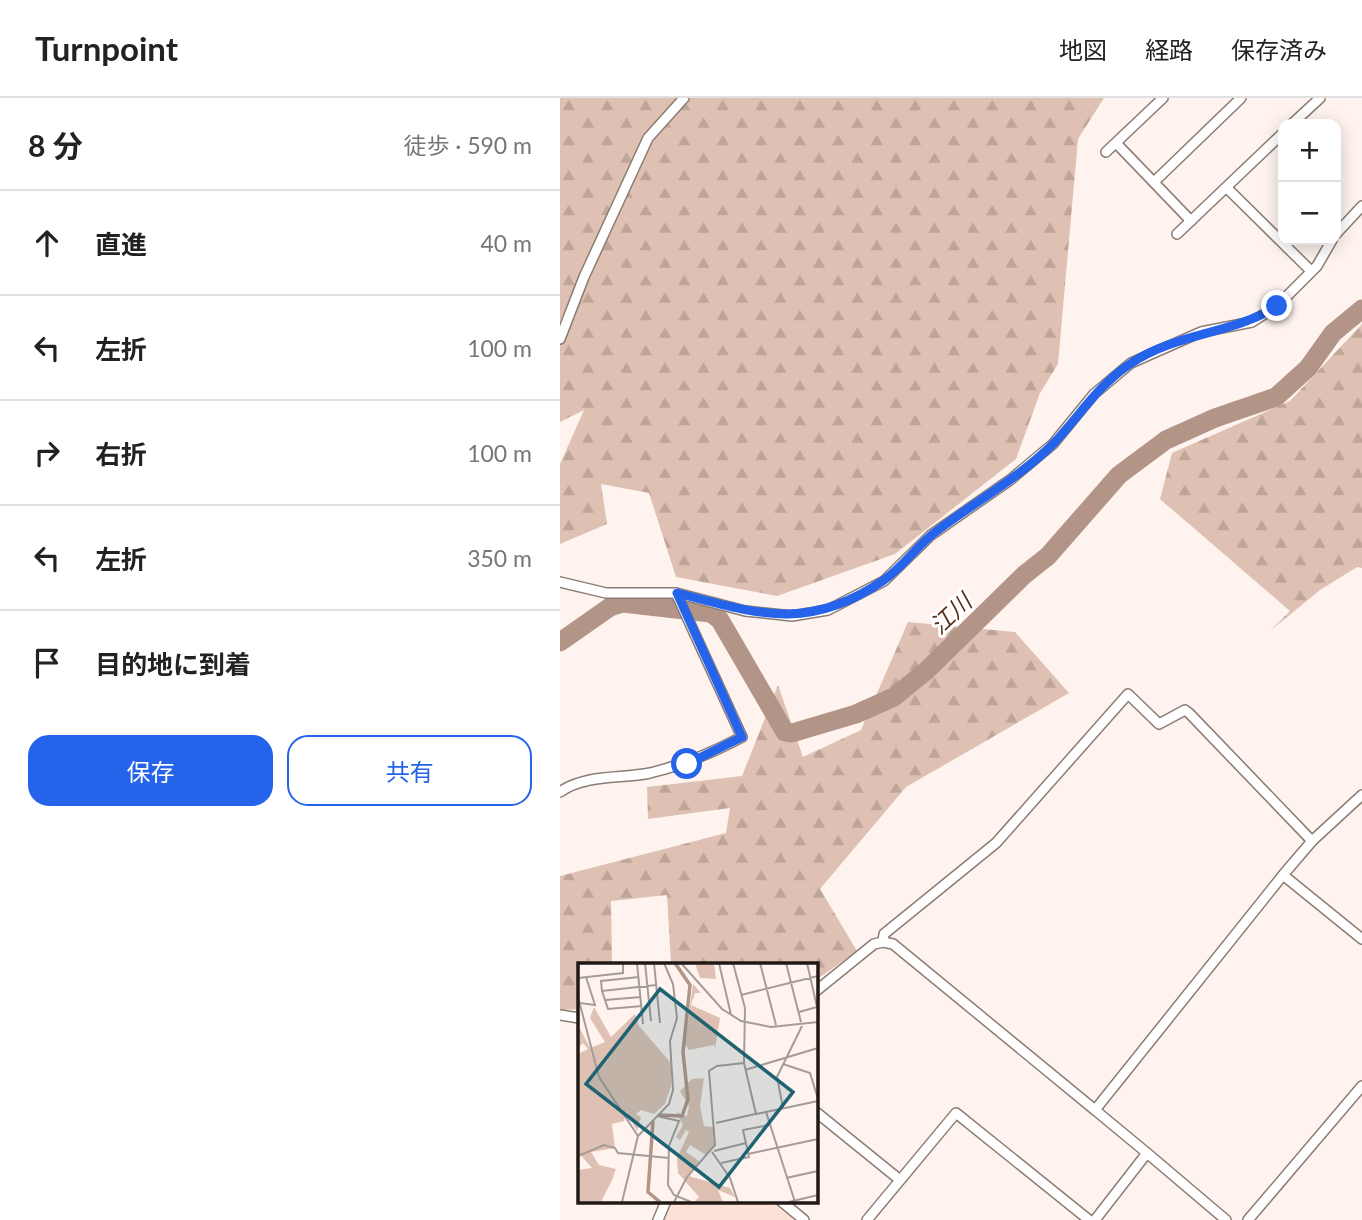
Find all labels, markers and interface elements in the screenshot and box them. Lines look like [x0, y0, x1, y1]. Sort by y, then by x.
text: Turnpoint [35, 28, 178, 68]
text: 地図 [1059, 35, 1107, 64]
text: 経路 [1145, 35, 1193, 64]
text: 保存済み [1231, 35, 1327, 64]
map controls [1278, 119, 1341, 245]
button: + [1278, 119, 1341, 182]
text: 8 分 [28, 127, 83, 163]
text: 徒歩 · 590 m [403, 131, 532, 159]
button: − [1278, 182, 1341, 245]
icon: ahead [28, 224, 66, 262]
text: 直進 [95, 228, 147, 260]
text: 40 m [481, 229, 532, 257]
route end [1261, 290, 1292, 321]
icon: left [28, 329, 66, 367]
text: 左折 [95, 333, 147, 365]
text: 100 m [467, 334, 532, 362]
icon: right [28, 434, 66, 472]
text: 右折 [95, 438, 147, 470]
text: 100 m [467, 439, 532, 467]
icon: left [28, 539, 66, 577]
text: 左折 [95, 543, 147, 575]
text: 350 m [467, 544, 532, 572]
water label: 江川 [924, 585, 979, 639]
icon: arrive [28, 644, 66, 682]
text: 目的地に到着 [95, 648, 251, 680]
button: 保存 [28, 735, 273, 806]
button: 共有 [287, 735, 532, 806]
route start [671, 748, 702, 779]
inset map [578, 963, 817, 1202]

